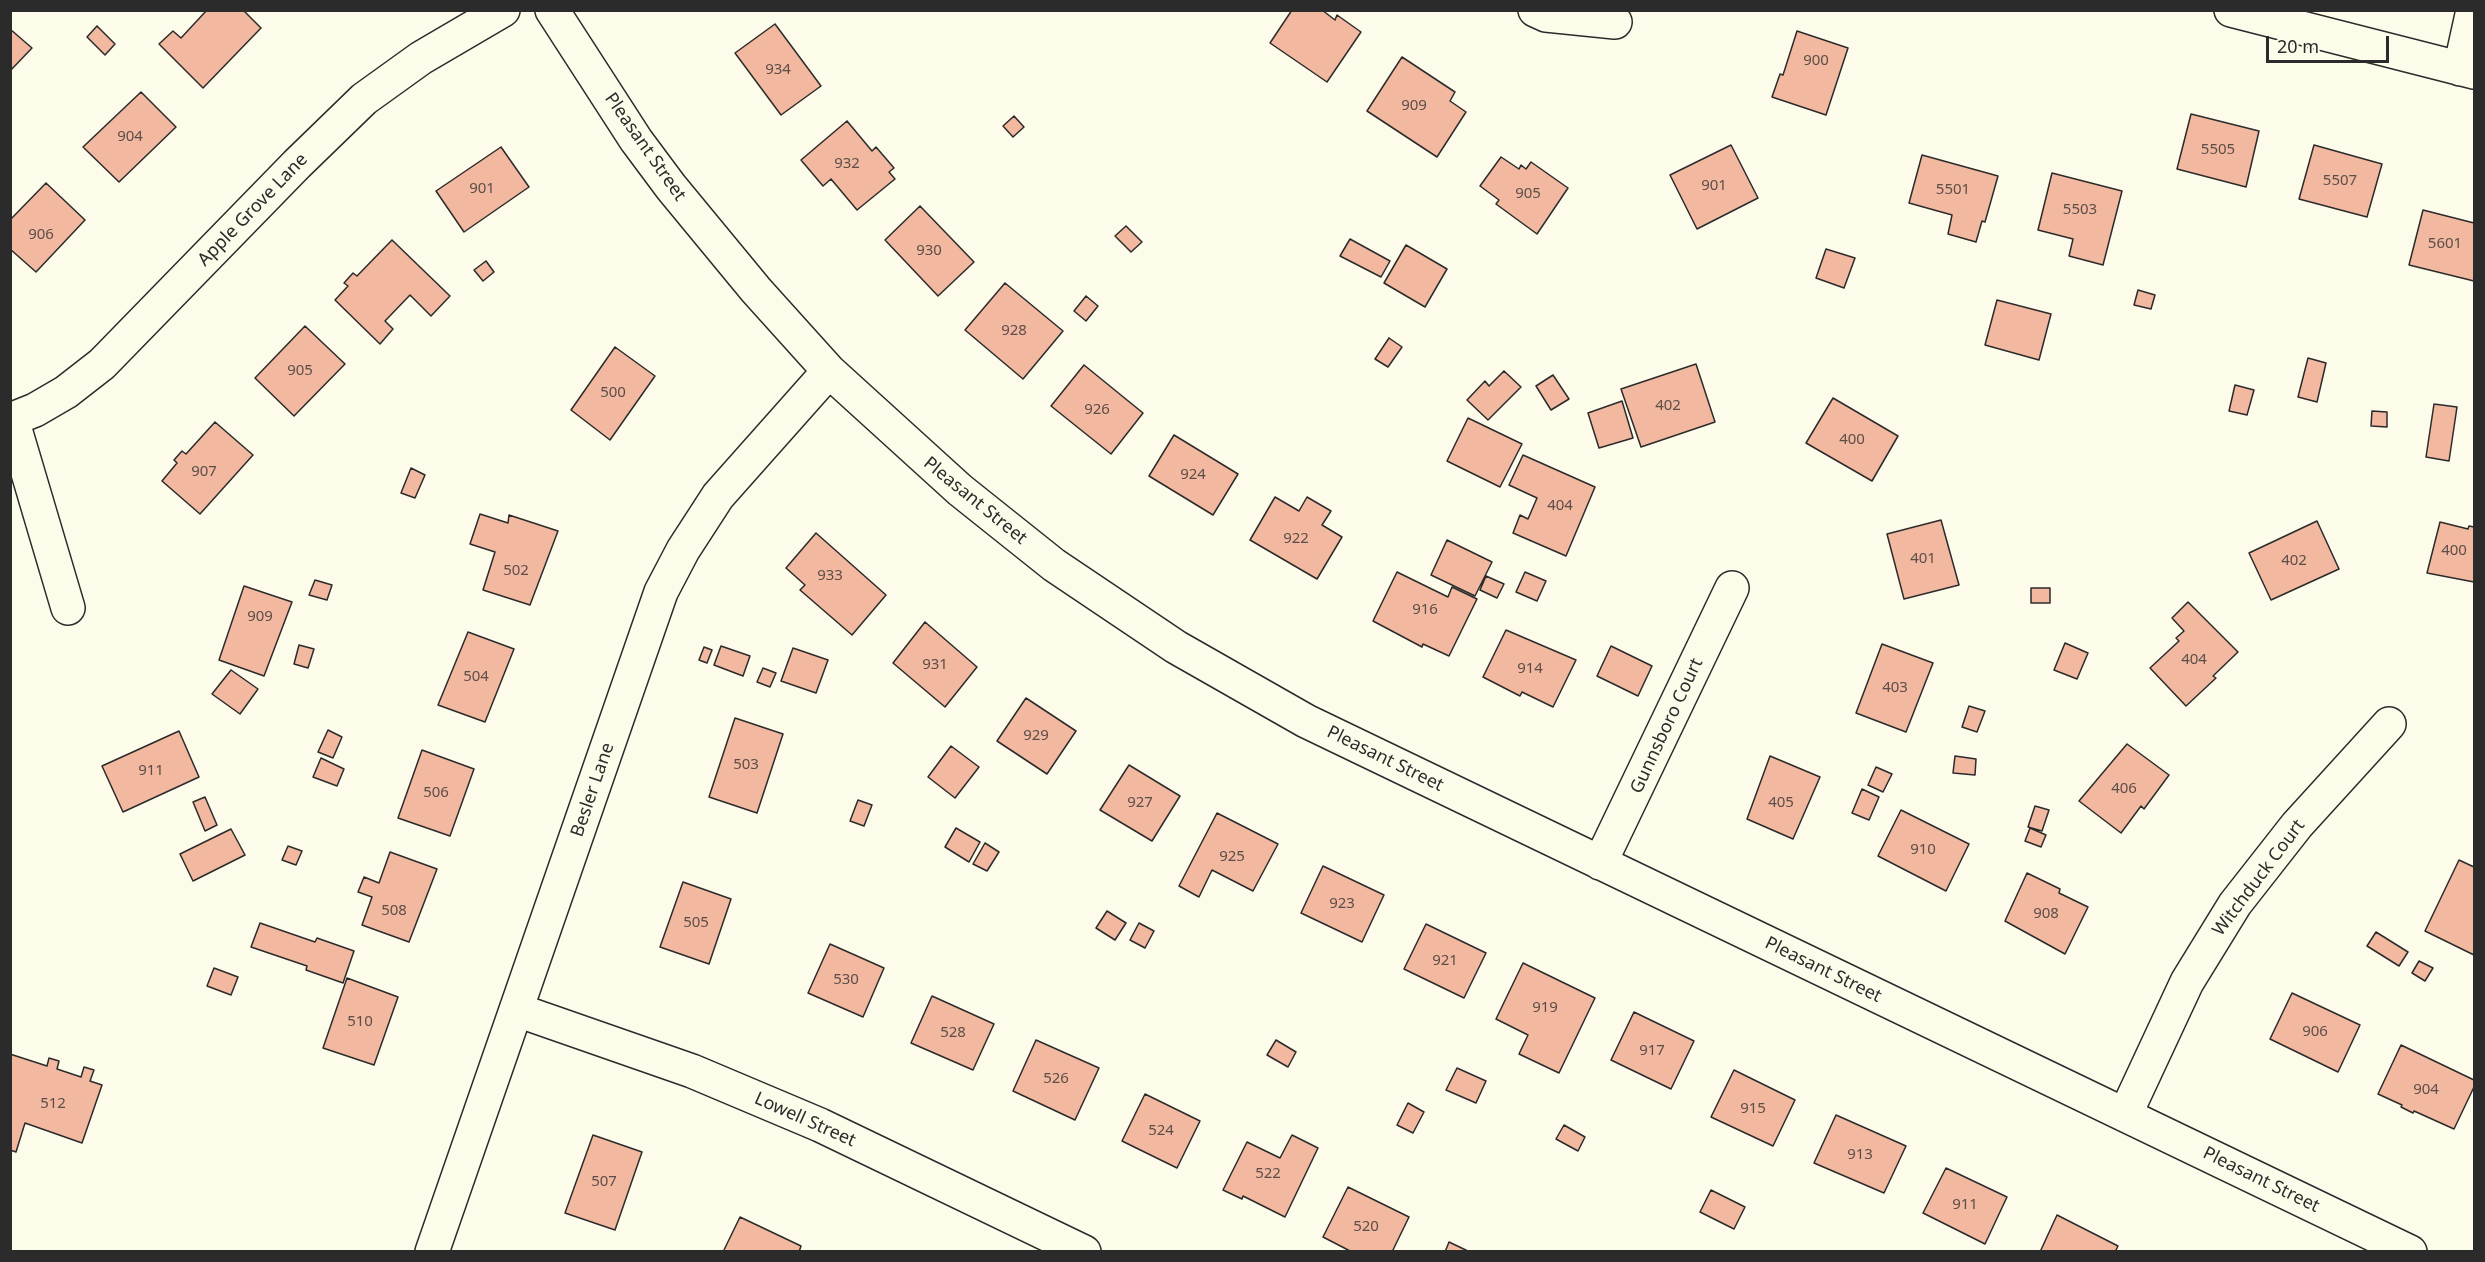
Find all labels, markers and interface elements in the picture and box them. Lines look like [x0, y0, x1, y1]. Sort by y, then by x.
scale bar [2269, 24, 2392, 62]
text: 20 m [2277, 34, 2319, 58]
house number: 900 [1803, 52, 1829, 70]
house number: 934 [765, 61, 791, 79]
street label: Pleasant Street [600, 89, 690, 205]
house number: 909 [1401, 97, 1427, 115]
house number: 904 [117, 128, 143, 146]
house number: 5505 [2201, 141, 2235, 159]
street label: Apple Grove Lane [194, 149, 312, 271]
house number: 932 [834, 155, 860, 173]
house number: 5507 [2323, 172, 2357, 190]
house number: 901 [1701, 177, 1727, 195]
house number: 901 [469, 180, 495, 198]
house number: 5501 [1936, 181, 1970, 199]
house number: 905 [1515, 185, 1541, 203]
house number: 5503 [2063, 201, 2097, 219]
house number: 906 [28, 226, 54, 244]
house number: 5601 [2428, 235, 2462, 253]
house number: 930 [916, 242, 942, 260]
house number: 928 [1001, 322, 1027, 340]
house number: 905 [287, 362, 313, 380]
house number: 500 [600, 384, 626, 402]
house number: 402 [1655, 397, 1681, 415]
house number: 926 [1084, 401, 1110, 419]
house number: 400 [1839, 431, 1865, 449]
street label: Pleasant Street [919, 453, 1031, 549]
house number: 907 [191, 463, 217, 481]
house number: 924 [1180, 466, 1206, 484]
house number: 404 [1547, 497, 1573, 515]
house number: 922 [1283, 530, 1309, 548]
house number: 400 [2441, 542, 2467, 560]
house number: 401 [1910, 550, 1936, 568]
house number: 402 [2281, 552, 2307, 570]
house number: 502 [503, 562, 529, 580]
house number: 933 [817, 567, 843, 585]
house number: 916 [1412, 601, 1438, 619]
house number: 909 [247, 608, 273, 626]
house number: 404 [2181, 651, 2207, 669]
street label: Gunnsboro Court [1626, 655, 1708, 797]
house number: 931 [922, 656, 948, 674]
house number: 914 [1517, 660, 1543, 678]
house number: 504 [463, 668, 489, 686]
house number: 403 [1882, 679, 1908, 697]
street label: Pleasant Street [1323, 721, 1447, 797]
house number: 929 [1023, 727, 1049, 745]
street label: Besler Lane [567, 740, 619, 840]
house number: 503 [733, 756, 759, 774]
house number: 911 [138, 762, 164, 780]
house number: 406 [2111, 780, 2137, 798]
house number: 506 [423, 784, 449, 802]
house number: 927 [1127, 794, 1153, 812]
house number: 405 [1768, 794, 1794, 812]
street label: Witchduck Court [2208, 816, 2310, 940]
house number: 910 [1910, 841, 1936, 859]
house number: 925 [1219, 848, 1245, 866]
house number: 923 [1329, 895, 1355, 913]
house number: 508 [381, 902, 407, 920]
house number: 908 [2033, 905, 2059, 923]
house number: 505 [683, 914, 709, 932]
street label: Pleasant Street [1761, 932, 1885, 1008]
house number: 921 [1432, 952, 1458, 970]
house number: 530 [833, 971, 859, 989]
house number: 919 [1532, 999, 1558, 1017]
house number: 510 [347, 1013, 373, 1031]
house number: 906 [2302, 1023, 2328, 1041]
house number: 528 [940, 1024, 966, 1042]
house number: 917 [1639, 1042, 1665, 1060]
house number: 526 [1043, 1070, 1069, 1088]
house number: 904 [2413, 1081, 2439, 1099]
street label: Lowell Street [751, 1088, 859, 1152]
house number: 512 [40, 1095, 66, 1113]
house number: 915 [1740, 1100, 1766, 1118]
house number: 524 [1148, 1122, 1174, 1140]
street label: Pleasant Street [2199, 1142, 2323, 1218]
house number: 913 [1847, 1146, 1873, 1164]
house number: 522 [1255, 1165, 1281, 1183]
house number: 507 [591, 1173, 617, 1191]
house number: 911 [1952, 1196, 1978, 1214]
house number: 520 [1353, 1218, 1379, 1236]

